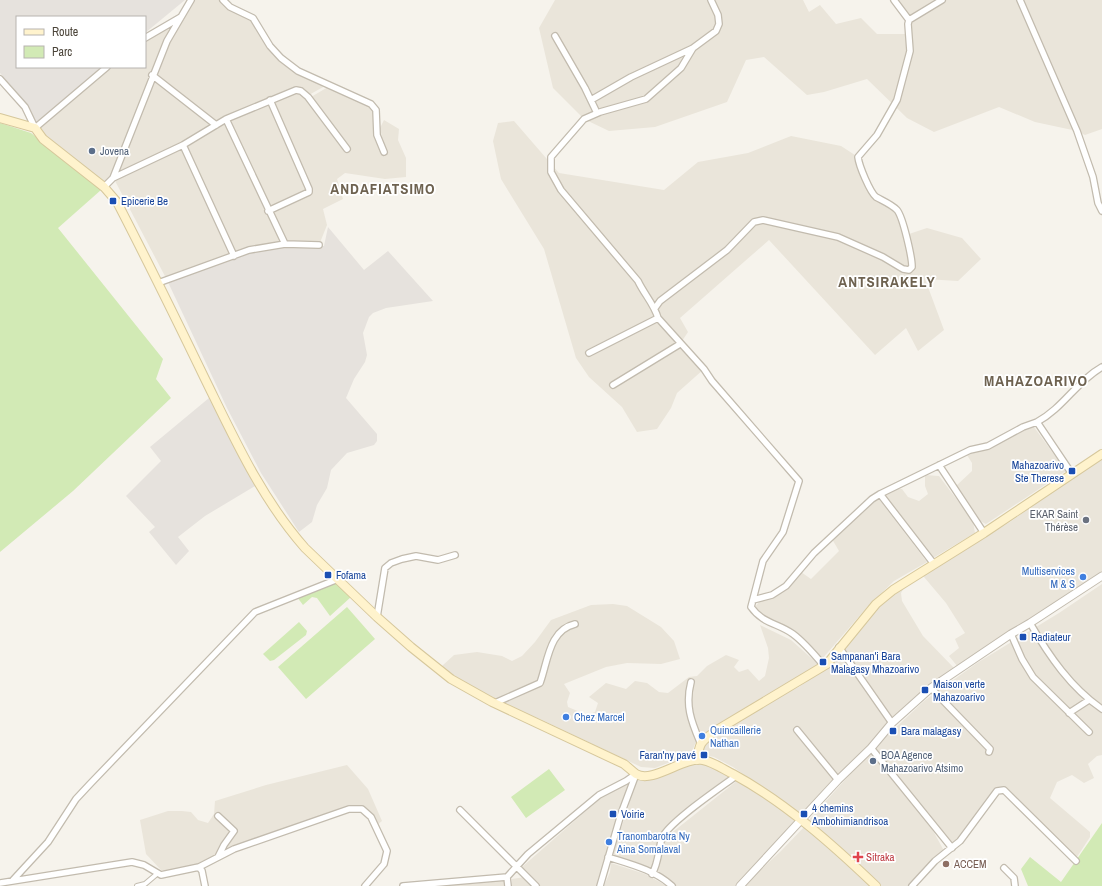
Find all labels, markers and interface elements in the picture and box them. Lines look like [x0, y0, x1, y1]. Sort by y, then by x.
legend [16, 16, 146, 68]
text: Route [52, 24, 78, 40]
text: Parc [52, 44, 72, 60]
place label: Jovena [100, 144, 129, 158]
marker: Jovena [87, 146, 97, 156]
district label: ANDAFIATSIMO [330, 178, 436, 199]
place label: Epicerie Be [121, 194, 168, 208]
marker: Epicerie Be [108, 196, 118, 206]
district label: ANTSIRAKELY [838, 271, 936, 292]
district label: MAHAZOARIVO [984, 370, 1088, 391]
place label: Mahazoarivo Ste Therese [1012, 458, 1064, 485]
marker: Mahazoarivo Ste Therese [1067, 466, 1077, 476]
place label: EKAR Saint Thérèse [1030, 507, 1078, 534]
marker: EKAR Saint Thérèse [1081, 515, 1091, 525]
place label: Multiservices M & S [1022, 564, 1075, 591]
place label: Fofama [336, 568, 366, 582]
marker: Fofama [323, 570, 333, 580]
marker: Multiservices M & S [1078, 572, 1088, 582]
place label: Radiateur [1031, 630, 1071, 644]
marker: Radiateur [1018, 632, 1028, 642]
place label: Sampanan'i Bara Malagasy Mhazoarivo [831, 649, 919, 676]
marker: Sampanan'i Bara Malagasy Mhazoarivo [818, 657, 828, 667]
place label: Maison verte Mahazoarivo [933, 677, 985, 704]
marker: Maison verte Mahazoarivo [920, 685, 930, 695]
place label: Chez Marcel [574, 710, 625, 724]
marker: Chez Marcel [561, 712, 571, 722]
place label: Quincaillerie Nathan [710, 723, 761, 750]
place label: Bara malagasy [901, 724, 962, 738]
marker: Bara malagasy [888, 726, 898, 736]
marker: Quincaillerie Nathan [697, 731, 707, 741]
place label: Faran'ny pavé [640, 748, 696, 762]
place label: BOA Agence Mahazoarivo Atsimo [881, 748, 963, 775]
marker: Faran'ny pavé [699, 750, 709, 760]
marker: BOA Agence Mahazoarivo Atsimo [868, 756, 878, 766]
place label: 4 chemins Ambohimiandrisoa [811, 801, 888, 828]
place label: Voirie [621, 807, 645, 821]
marker: Voirie [608, 809, 618, 819]
marker: 4 chemins Ambohimiandrisoa [799, 809, 809, 819]
place label: Tranombarotra Ny Aina Somalaval [616, 829, 690, 856]
marker: Tranombarotra Ny Aina Somalaval [604, 837, 614, 847]
place label: Sitraka [866, 850, 895, 864]
marker: Sitraka [853, 852, 863, 862]
place label: ACCEM [953, 857, 987, 871]
marker: ACCEM [941, 859, 951, 869]

